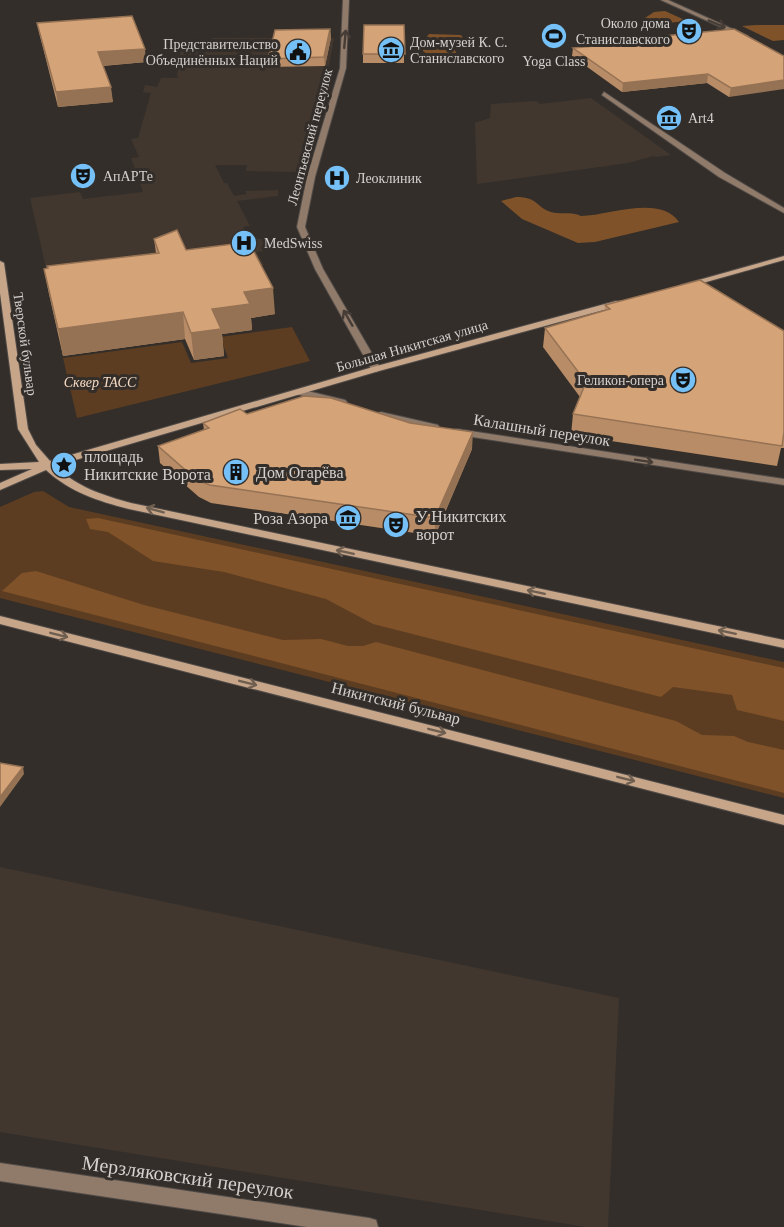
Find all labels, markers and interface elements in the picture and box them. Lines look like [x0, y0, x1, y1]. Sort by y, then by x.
place label: Около дома Станиславского [576, 16, 671, 47]
theatre icon: Около дома Станиславского [674, 16, 704, 46]
one-way arrow [707, 19, 726, 30]
sports icon: Yoga Class [539, 21, 569, 51]
one-way arrow [340, 30, 351, 50]
museum icon: Дом-музей К. С. Станиславского [376, 35, 406, 65]
place label: Дом-музей К. С. Станиславского [410, 35, 508, 66]
place label: Представительство Объединённых Наций [146, 37, 279, 68]
public building icon: Представительство Объединённых Наций [283, 37, 313, 67]
place label: Yoga Class [523, 54, 585, 69]
street label: Леонтьевский переулок [285, 67, 335, 207]
museum icon: Art4 [654, 103, 684, 133]
place label: Art4 [688, 111, 714, 126]
theatre icon: АпАРТе [68, 161, 98, 191]
hospital icon: Леоклиник [322, 163, 352, 193]
place label: АпАРТе [103, 169, 153, 184]
place label: Леоклиник [356, 171, 422, 186]
hospital icon: MedSwiss [229, 228, 259, 258]
place label: MedSwiss [264, 236, 322, 251]
street label: Тверской бульвар [10, 292, 40, 396]
one-way arrow [341, 310, 353, 327]
street label: Большая Никитская улица [335, 317, 490, 375]
theatre icon: Геликон-опера [668, 365, 698, 395]
place label: Геликон-опера [577, 373, 665, 388]
park label: Сквер ТАСС [64, 375, 137, 390]
street label: Калашный переулок [472, 411, 612, 450]
place label: площадь Никитские Ворота [84, 448, 211, 484]
place icon: площадь Никитские Ворота [49, 450, 79, 480]
one-way arrow [634, 456, 654, 467]
building icon: Дом Огарёва [221, 457, 251, 487]
place label: Дом Огарёва [256, 464, 344, 482]
museum icon: Роза Азора [333, 503, 363, 533]
one-way arrow [145, 504, 164, 516]
place label: У Никитских ворот [416, 508, 506, 544]
place label: Роза Азора [253, 510, 328, 528]
theatre icon: У Никитских ворот [381, 510, 411, 540]
one-way arrow [336, 546, 355, 557]
one-way arrow [527, 585, 546, 597]
one-way arrow [718, 625, 737, 637]
one-way arrow [49, 629, 68, 641]
one-way arrow [238, 677, 257, 689]
street label: Никитский бульвар [330, 679, 462, 728]
one-way arrow [427, 725, 446, 737]
one-way arrow [616, 774, 635, 786]
street label: Мерзляковский переулок [81, 1151, 296, 1204]

